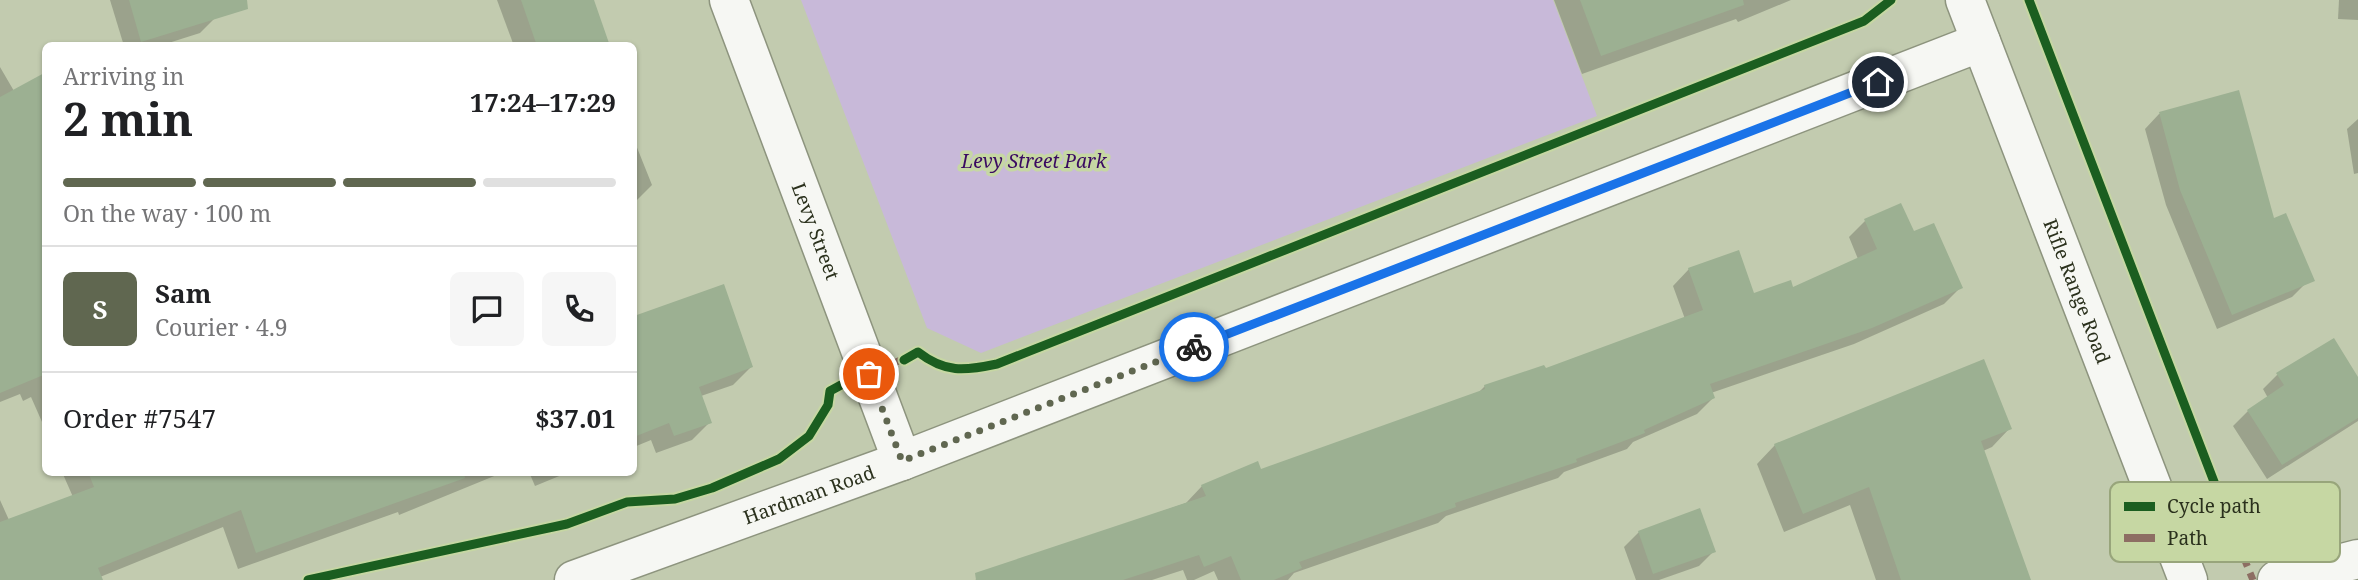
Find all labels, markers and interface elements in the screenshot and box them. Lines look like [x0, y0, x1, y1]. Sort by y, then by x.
pin [1848, 52, 1908, 112]
text: Arriving in [63, 60, 184, 92]
icon: home [1859, 63, 1897, 101]
text: 17:24–17:29 [470, 84, 616, 120]
text: 2 min [63, 87, 193, 149]
park label: Levy Street Park [960, 148, 1108, 174]
street label: Levy Street [786, 179, 846, 284]
text: On the way · 100 m [63, 197, 271, 229]
street label: Rifle Range Road [2037, 215, 2117, 368]
button: chat [450, 272, 524, 346]
button: phone [542, 272, 616, 346]
text: Sam [155, 275, 211, 311]
text: S [92, 291, 108, 327]
text: Courier · 4.9 [155, 311, 288, 343]
courier [1159, 312, 1229, 382]
icon: bike [1175, 328, 1213, 366]
pin [839, 344, 899, 404]
icon: bag [850, 355, 888, 393]
text: Order #7547 [63, 400, 216, 436]
text: $37.01 [535, 400, 616, 436]
street label: Hardman Road [740, 459, 879, 531]
legend [2110, 482, 2340, 562]
text: Cycle path [2167, 493, 2261, 519]
text: Path [2167, 525, 2208, 551]

